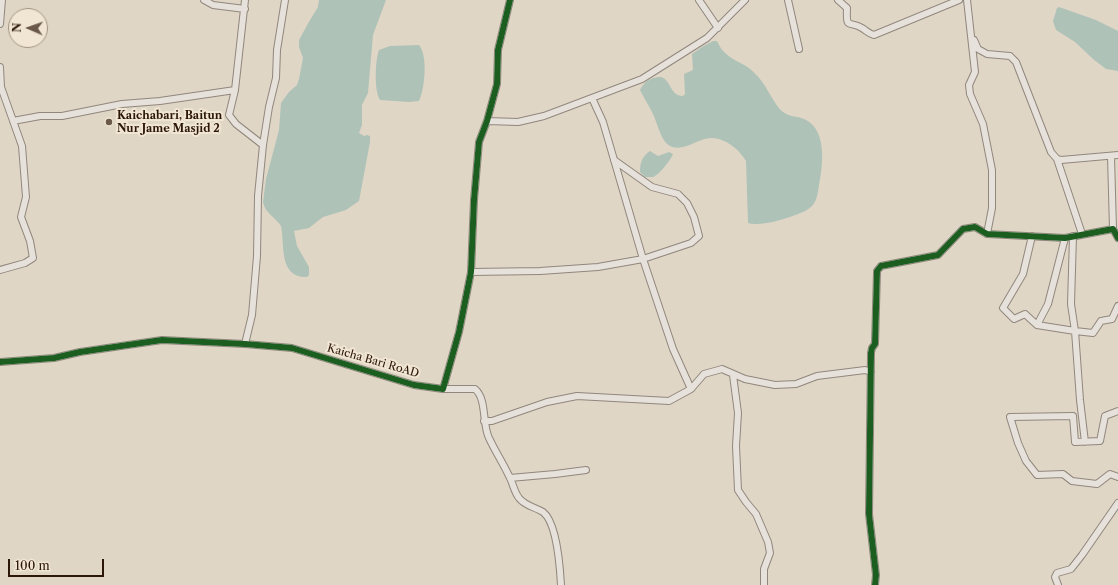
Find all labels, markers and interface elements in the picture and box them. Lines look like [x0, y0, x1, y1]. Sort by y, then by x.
north arrow [8, 8, 48, 48]
text: N [10, 23, 24, 33]
place label: Kaichabari, Baitun Nur Jame Masjid 2 [117, 109, 222, 135]
marker: Kaichabari, Baitun Nur Jame Masjid 2 [104, 117, 114, 127]
street label: Kaicha Bari RoAD [325, 342, 421, 380]
scale bar [10, 551, 106, 577]
text: 100 m [15, 558, 50, 573]

